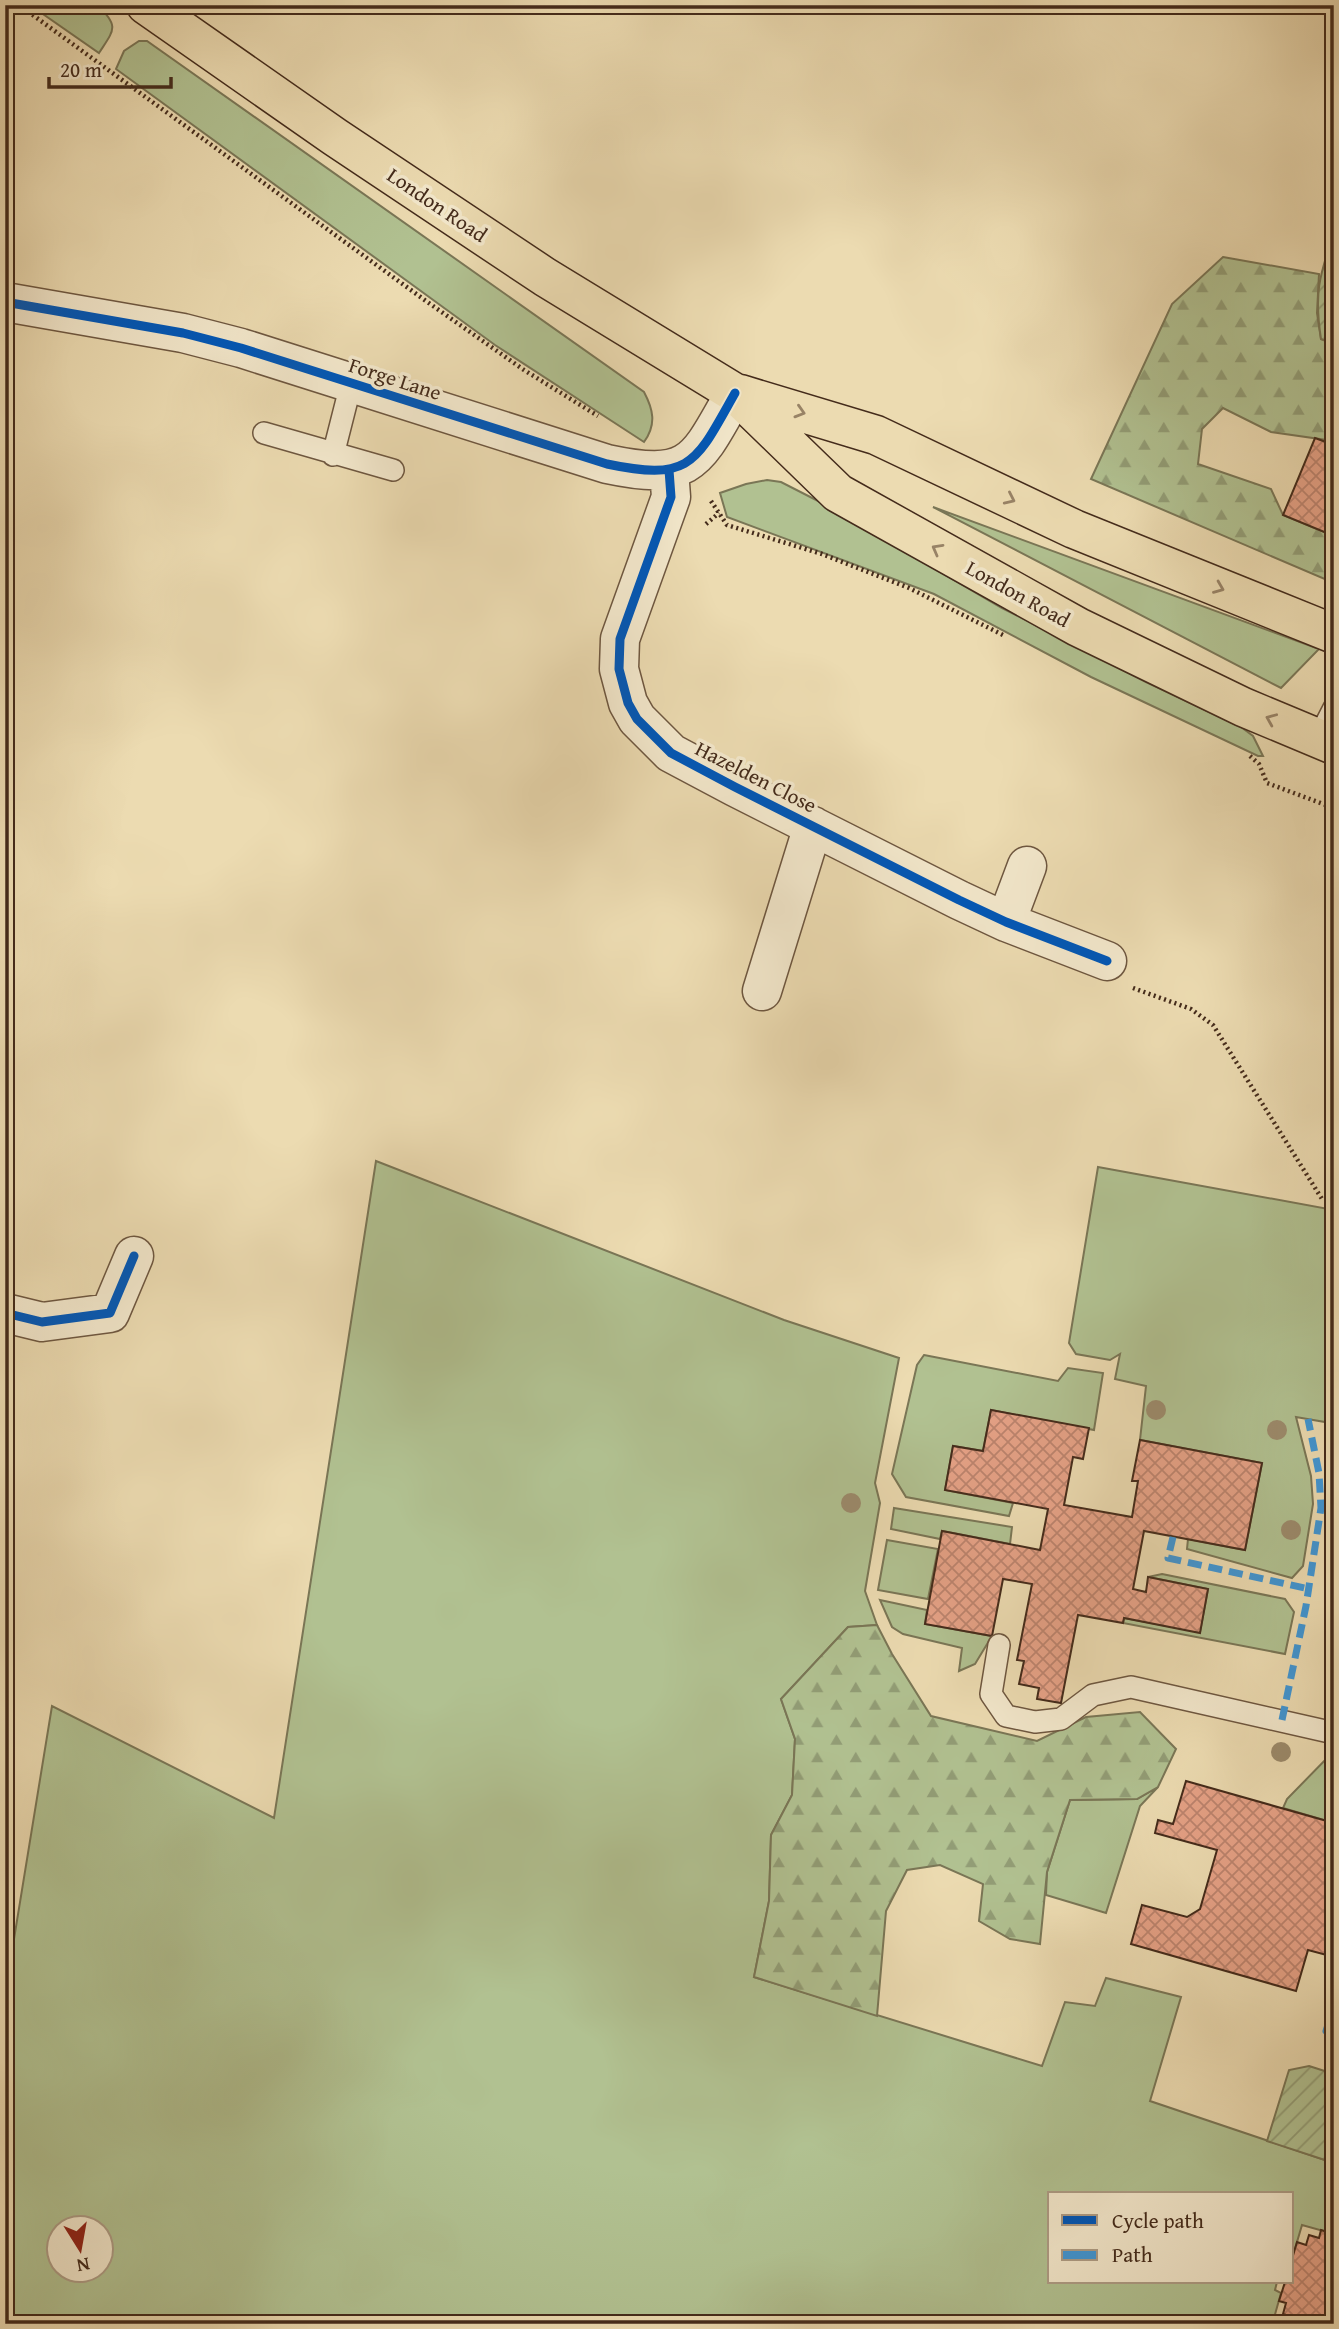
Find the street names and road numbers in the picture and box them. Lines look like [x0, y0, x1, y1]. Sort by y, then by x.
street label: London Road [381, 160, 494, 250]
street label: Forge Lane [345, 349, 446, 408]
street label: London Road [960, 552, 1077, 635]
street label: Hazelden Close [690, 733, 822, 821]

